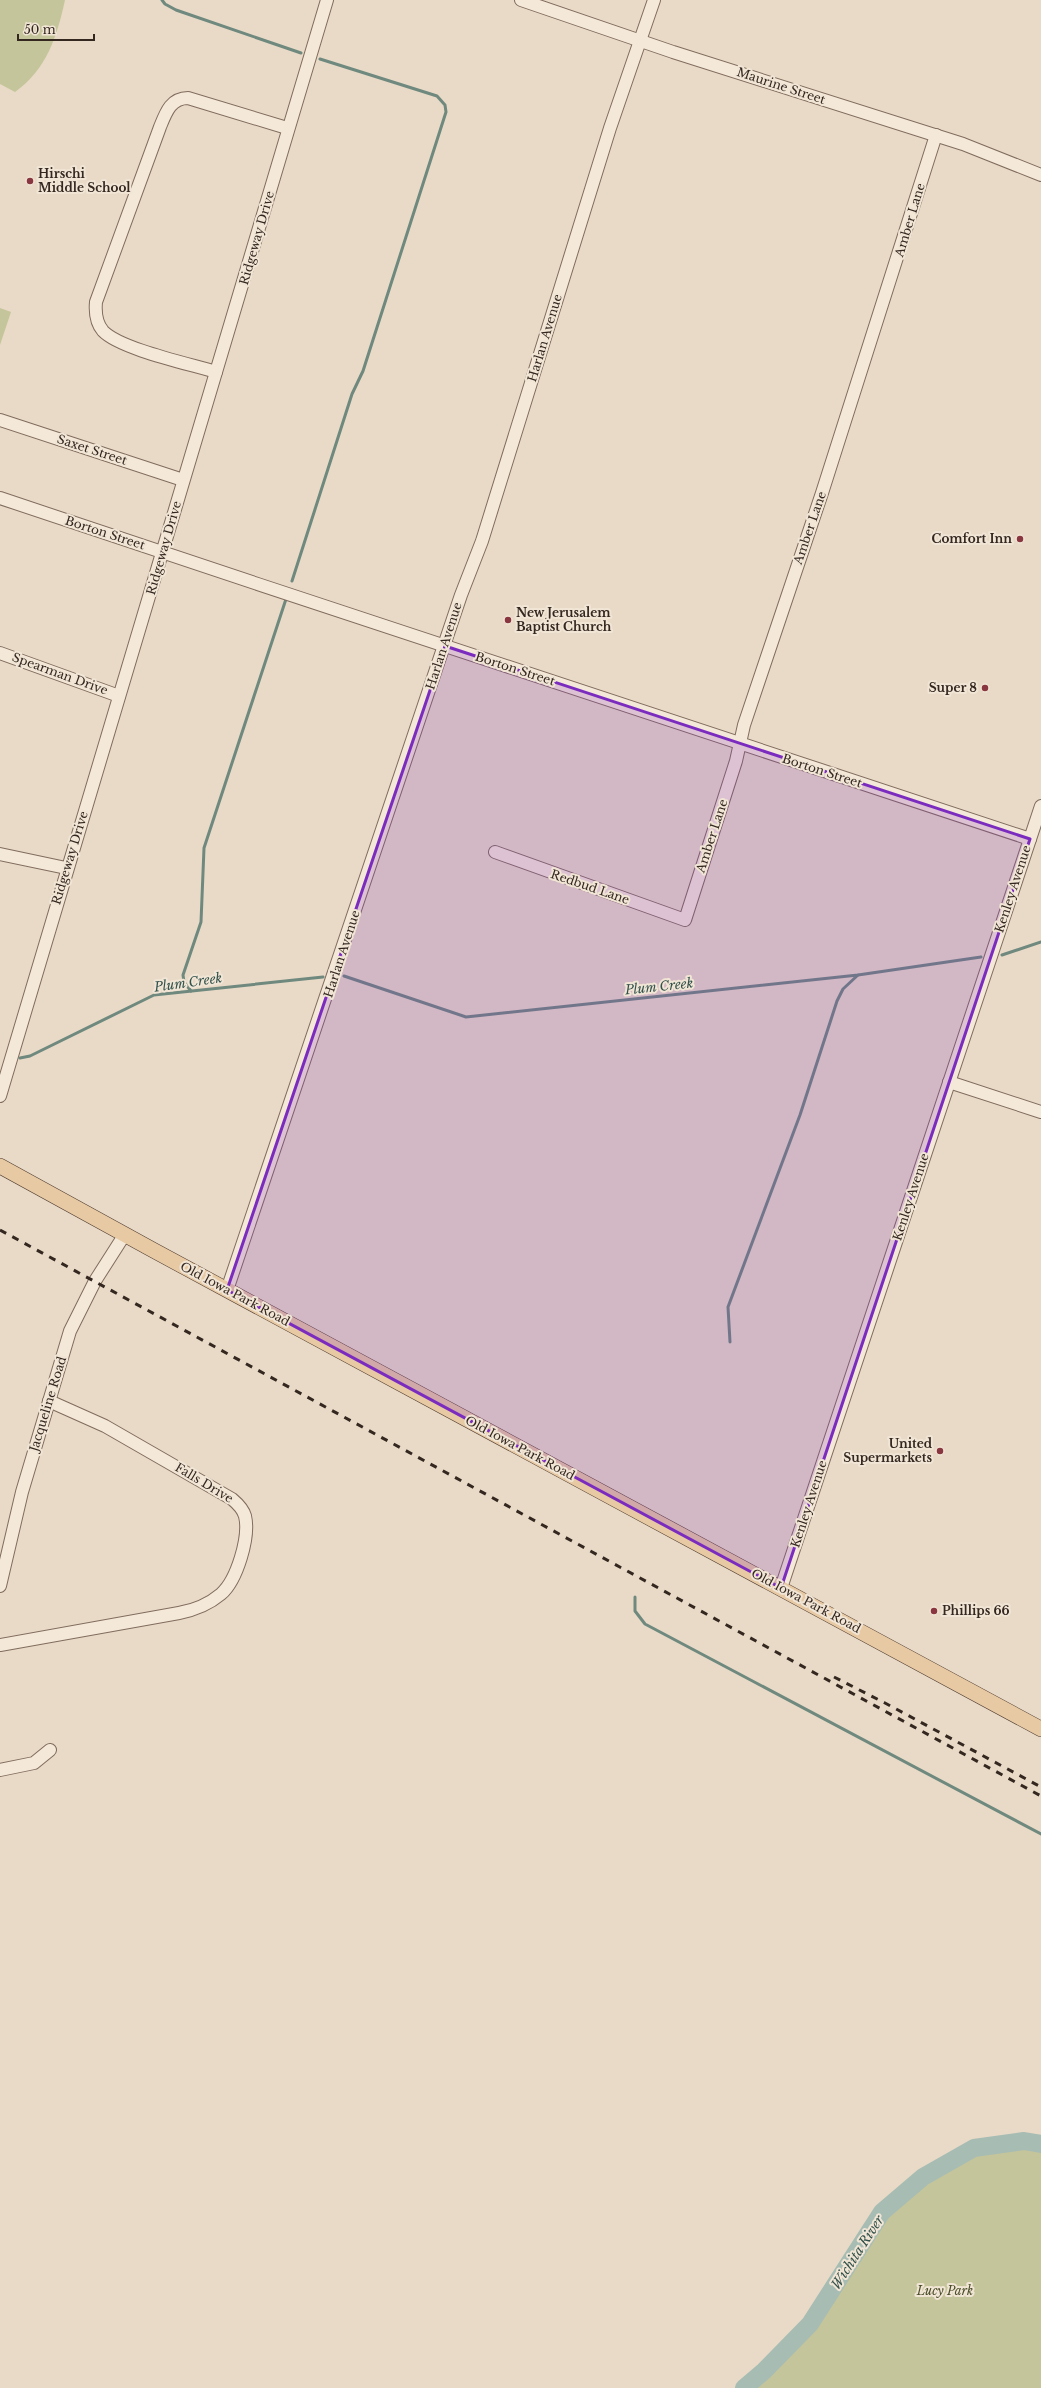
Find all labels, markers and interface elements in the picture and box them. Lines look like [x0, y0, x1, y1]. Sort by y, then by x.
scale bar [18, 16, 94, 42]
text: 50 m [24, 22, 56, 37]
street label: Maurine Street [735, 64, 828, 107]
place label: Hirschi Middle School [38, 166, 131, 195]
marker: Hirschi Middle School [25, 176, 35, 186]
street label: Amber Lane [891, 181, 928, 259]
street label: Ridgeway Drive [236, 189, 277, 287]
street label: Harlan Avenue [524, 292, 565, 384]
street label: Saxet Street [55, 431, 129, 468]
street label: Amber Lane [790, 489, 829, 567]
street label: Ridgeway Drive [143, 499, 184, 597]
street label: Borton Street [63, 513, 147, 553]
place label: Comfort Inn [932, 531, 1012, 546]
marker: Comfort Inn [1015, 534, 1025, 544]
street label: Harlan Avenue [422, 600, 465, 691]
place label: New Jerusalem Baptist Church [516, 605, 612, 634]
marker: New Jerusalem Baptist Church [503, 615, 513, 625]
street label: Spearman Drive [10, 649, 110, 698]
street label: Borton Street [473, 649, 557, 689]
place label: Super 8 [929, 680, 977, 695]
marker: Super 8 [980, 683, 990, 693]
street label: Borton Street [780, 751, 864, 791]
street label: Amber Lane [692, 797, 730, 875]
street label: Ridgeway Drive [48, 809, 91, 906]
street label: Kenley Avenue [991, 843, 1034, 934]
street label: Redbud Lane [549, 866, 632, 907]
street label: Harlan Avenue [320, 908, 363, 999]
water label: Plum Creek [152, 969, 224, 996]
water label: Plum Creek [623, 974, 694, 999]
street label: Kenley Avenue [889, 1151, 932, 1242]
street label: Old Iowa Park Road [178, 1258, 293, 1329]
street label: Jacqueline Road [25, 1354, 69, 1455]
street label: Old Iowa Park Road [463, 1412, 578, 1483]
place label: United Supermarkets [843, 1436, 933, 1465]
marker: United Supermarkets [935, 1446, 945, 1456]
street label: Kenley Avenue [787, 1458, 830, 1549]
street label: Falls Drive [172, 1459, 236, 1506]
street label: Old Iowa Park Road [749, 1565, 864, 1636]
place label: Phillips 66 [942, 1603, 1010, 1618]
marker: Phillips 66 [929, 1606, 939, 1616]
water label: Wichita River [827, 2211, 888, 2292]
park label: Lucy Park [916, 2283, 973, 2298]

